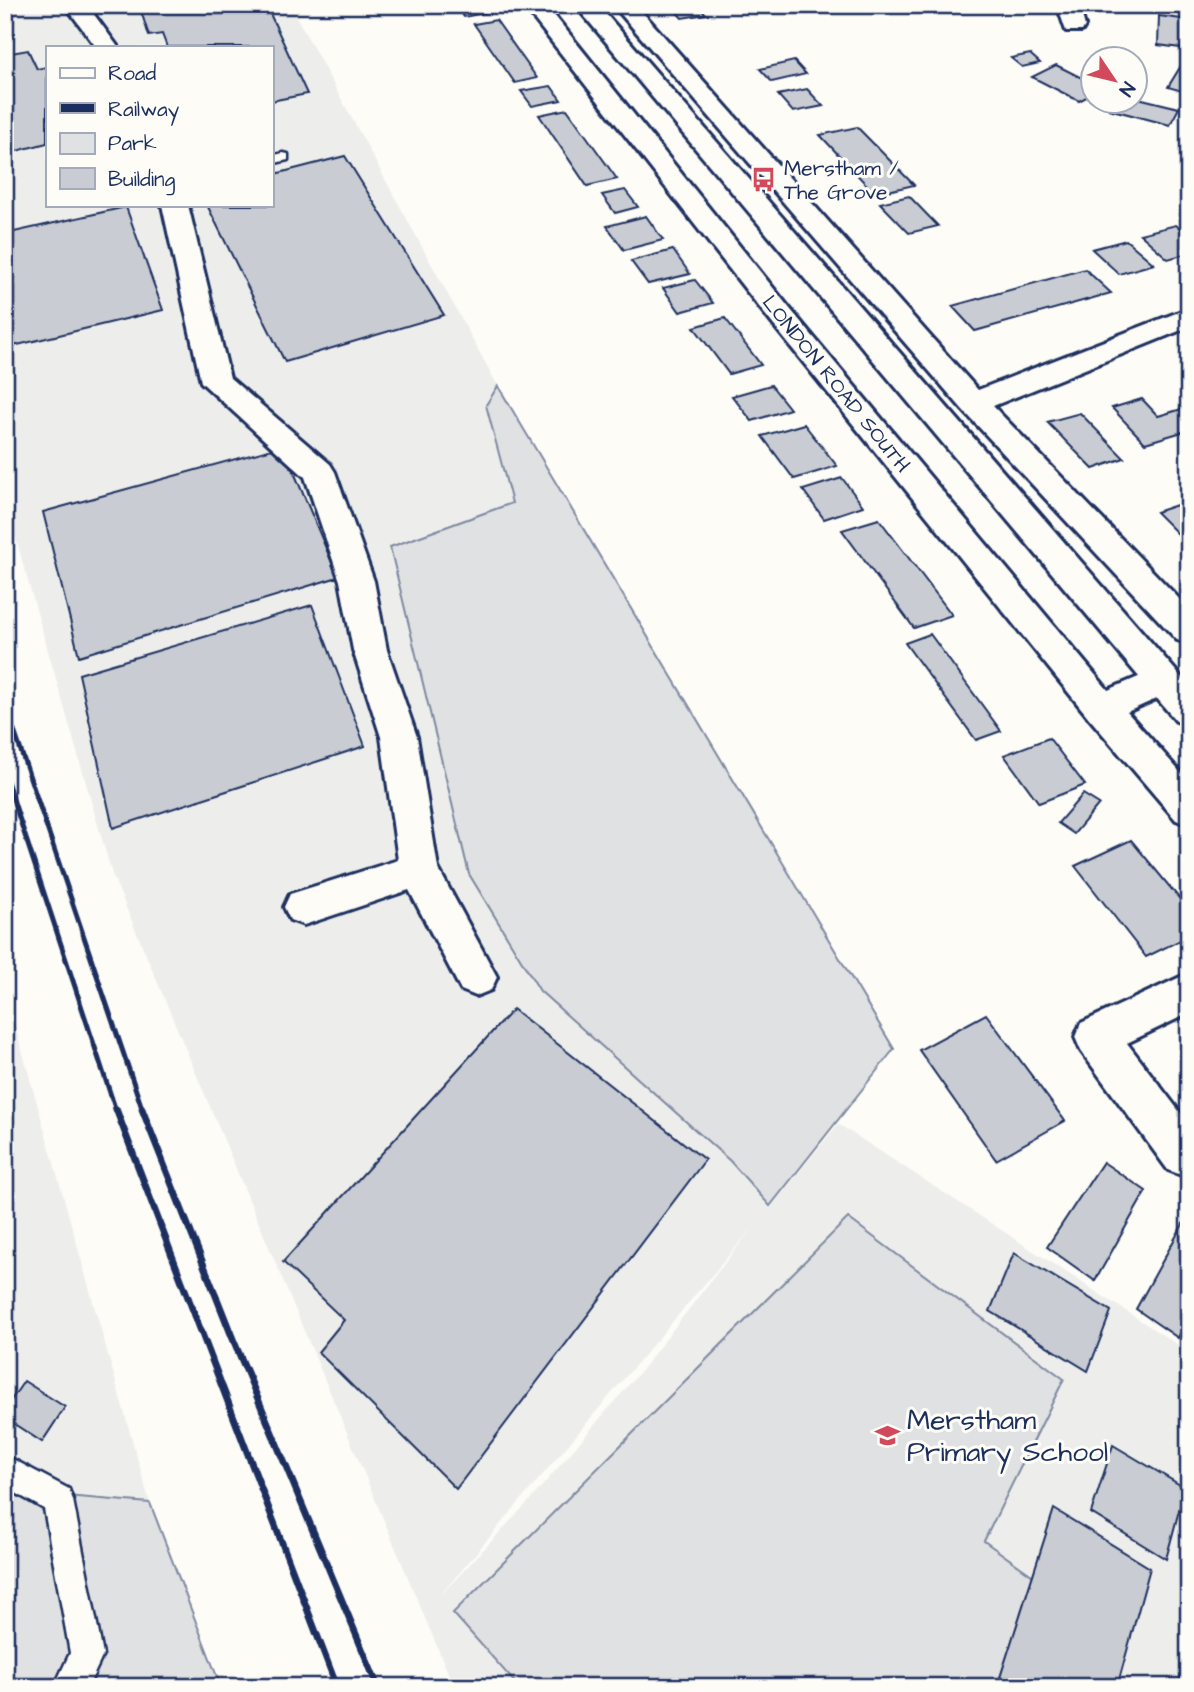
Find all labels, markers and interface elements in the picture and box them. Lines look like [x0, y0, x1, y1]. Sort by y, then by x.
legend [46, 46, 273, 206]
north arrow [1078, 46, 1148, 116]
text: Road [108, 59, 156, 88]
text: N [1112, 76, 1141, 102]
text: Railway [108, 95, 180, 126]
text: Park [108, 129, 157, 158]
place label: Merstham / The Grove [784, 154, 899, 207]
text: Building [108, 165, 176, 196]
bus stop icon: Merstham / The Grove [750, 166, 778, 194]
street label: LONDON ROAD SOUTH [755, 289, 917, 479]
place label: Merstham Primary School [907, 1401, 1108, 1474]
school or university icon: Merstham Primary School [873, 1422, 901, 1450]

